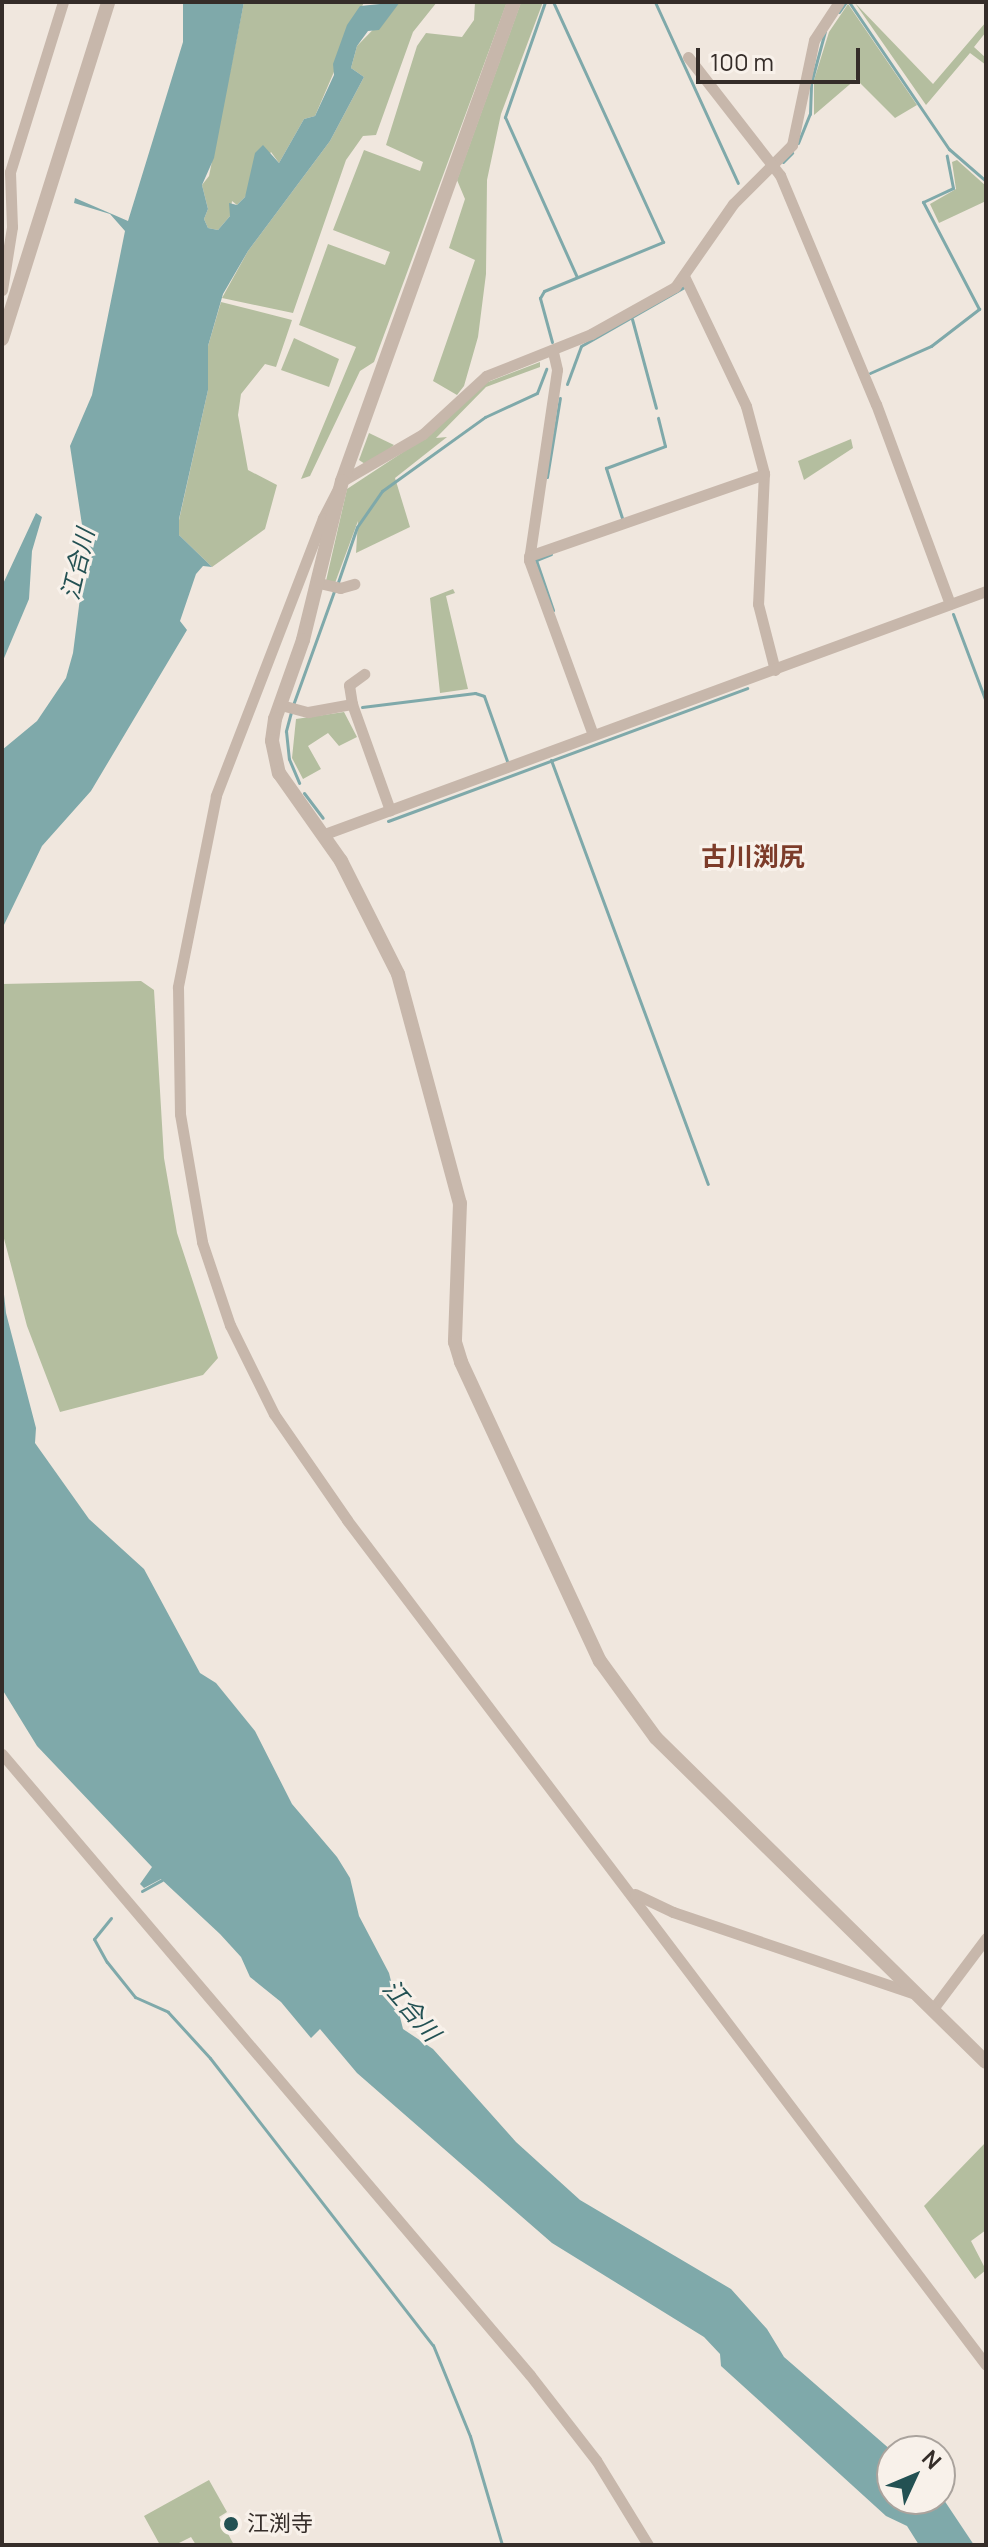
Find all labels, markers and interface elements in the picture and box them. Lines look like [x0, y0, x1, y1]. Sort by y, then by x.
scale bar [700, 32, 864, 82]
text: 100 m [710, 45, 774, 78]
water label: 江合川 [55, 526, 99, 602]
district label: 古川渕尻 [701, 841, 805, 873]
water label: 江合川 [378, 1973, 446, 2047]
north arrow [876, 2435, 956, 2515]
text: N [916, 2444, 948, 2476]
place label: 江渕寺 [247, 2511, 313, 2537]
marker: 江渕寺 [222, 2515, 240, 2533]

